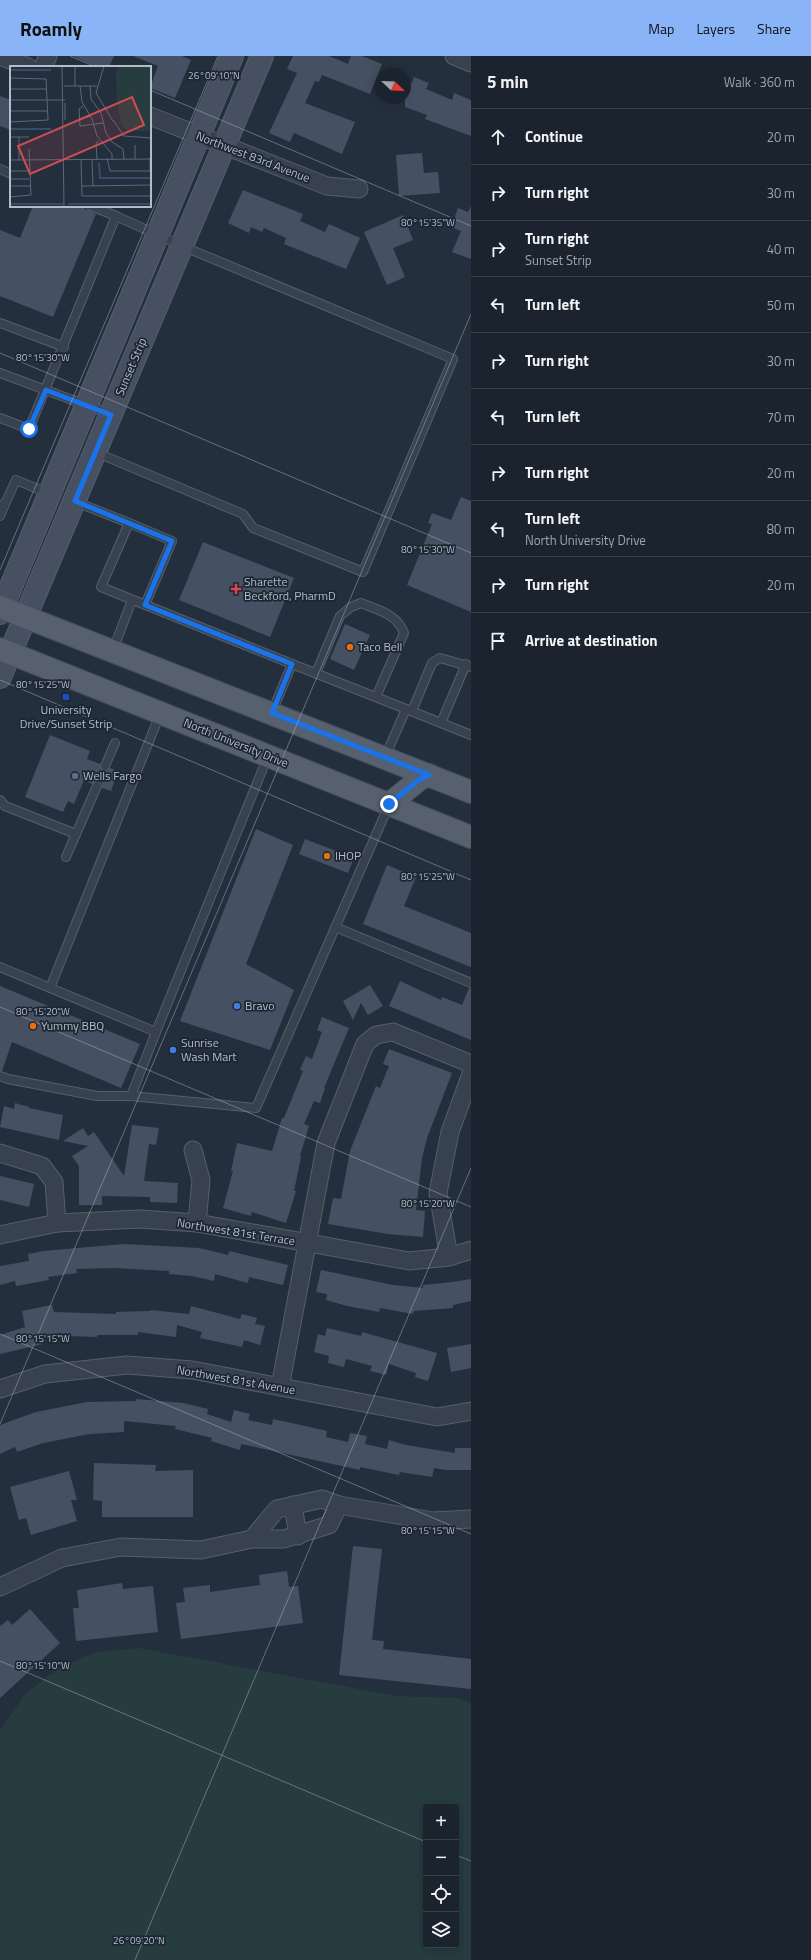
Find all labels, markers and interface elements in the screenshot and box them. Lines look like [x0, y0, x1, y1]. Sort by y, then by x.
text: Roamly [20, 14, 82, 43]
text: Map [648, 18, 674, 39]
text: Layers [696, 18, 735, 39]
text: Share [757, 18, 791, 39]
inset map [10, 66, 151, 207]
text: 26°09'10"N [188, 68, 240, 83]
north arrow [375, 68, 411, 104]
text: 5 min [487, 69, 528, 95]
text: Walk · 360 m [724, 72, 795, 92]
text: Continue [525, 125, 583, 148]
street label: Northwest 83rd Avenue [193, 126, 313, 187]
icon: ahead [487, 126, 509, 148]
text: 20 m [767, 127, 795, 147]
text: Turn right [525, 181, 589, 204]
icon: right [487, 182, 509, 204]
text: 30 m [767, 183, 795, 203]
text: 80°15'35"W [401, 215, 455, 230]
text: Turn right [525, 227, 589, 250]
icon: right [487, 238, 509, 260]
text: 40 m [767, 239, 795, 259]
text: Sunset Strip [525, 250, 592, 270]
text: Turn left [525, 293, 580, 316]
icon: left [487, 294, 509, 316]
text: 50 m [767, 295, 795, 315]
street label: Sunset Strip [110, 335, 151, 399]
text: Turn right [525, 349, 589, 372]
text: 80°15'30"W [16, 350, 70, 365]
icon: right [487, 350, 509, 372]
text: 30 m [767, 351, 795, 371]
text: Turn left [525, 405, 580, 428]
icon: left [487, 406, 509, 428]
text: 70 m [767, 407, 795, 427]
route start [20, 420, 38, 438]
text: Turn right [525, 461, 589, 484]
icon: right [487, 462, 509, 484]
text: 20 m [767, 463, 795, 483]
text: Turn left [525, 507, 580, 530]
icon: left [487, 518, 509, 540]
text: 80 m [767, 519, 795, 539]
text: North University Drive [525, 530, 646, 550]
text: 80°15'30"W [401, 542, 455, 557]
place label: Sharette Beckford, PharmD [244, 572, 336, 605]
text: Turn right [525, 573, 589, 596]
icon: right [487, 574, 509, 596]
text: 20 m [767, 575, 795, 595]
marker: Sharette Beckford, PharmD [231, 584, 241, 594]
text: Arrive at destination [525, 629, 658, 652]
icon: arrive [487, 630, 509, 652]
place label: Taco Bell [358, 637, 402, 656]
marker: Taco Bell [345, 642, 355, 652]
text: 80°15'25"W [16, 677, 70, 692]
marker: University Drive/Sunset Strip [61, 692, 71, 702]
place label: University Drive/Sunset Strip [20, 700, 112, 733]
street label: North University Drive [181, 713, 291, 772]
place label: Wells Fargo [83, 766, 142, 785]
marker: Wells Fargo [70, 771, 80, 781]
route end [380, 795, 398, 813]
place label: IHOP [335, 846, 361, 865]
marker: IHOP [322, 851, 332, 861]
text: 80°15'25"W [401, 869, 455, 884]
place label: Bravo [245, 996, 275, 1015]
marker: Bravo [232, 1001, 242, 1011]
text: 80°15'20"W [16, 1004, 70, 1019]
place label: Yummy BBQ [41, 1016, 104, 1035]
marker: Yummy BBQ [28, 1021, 38, 1031]
place label: Sunrise Wash Mart [181, 1033, 237, 1066]
marker: Sunrise Wash Mart [168, 1045, 178, 1055]
text: 80°15'20"W [401, 1196, 455, 1211]
street label: Northwest 81st Terrace [176, 1213, 297, 1250]
text: 80°15'15"W [16, 1331, 70, 1346]
street label: Northwest 81st Avenue [175, 1360, 297, 1399]
text: 80°15'15"W [401, 1523, 455, 1538]
text: 80°15'10"W [16, 1658, 70, 1673]
map controls [423, 1804, 459, 1948]
button: + [423, 1804, 459, 1840]
button: − [423, 1840, 459, 1876]
button: locate [423, 1876, 459, 1912]
button: layers [423, 1912, 459, 1948]
text: 26°09'20"N [113, 1933, 165, 1948]

